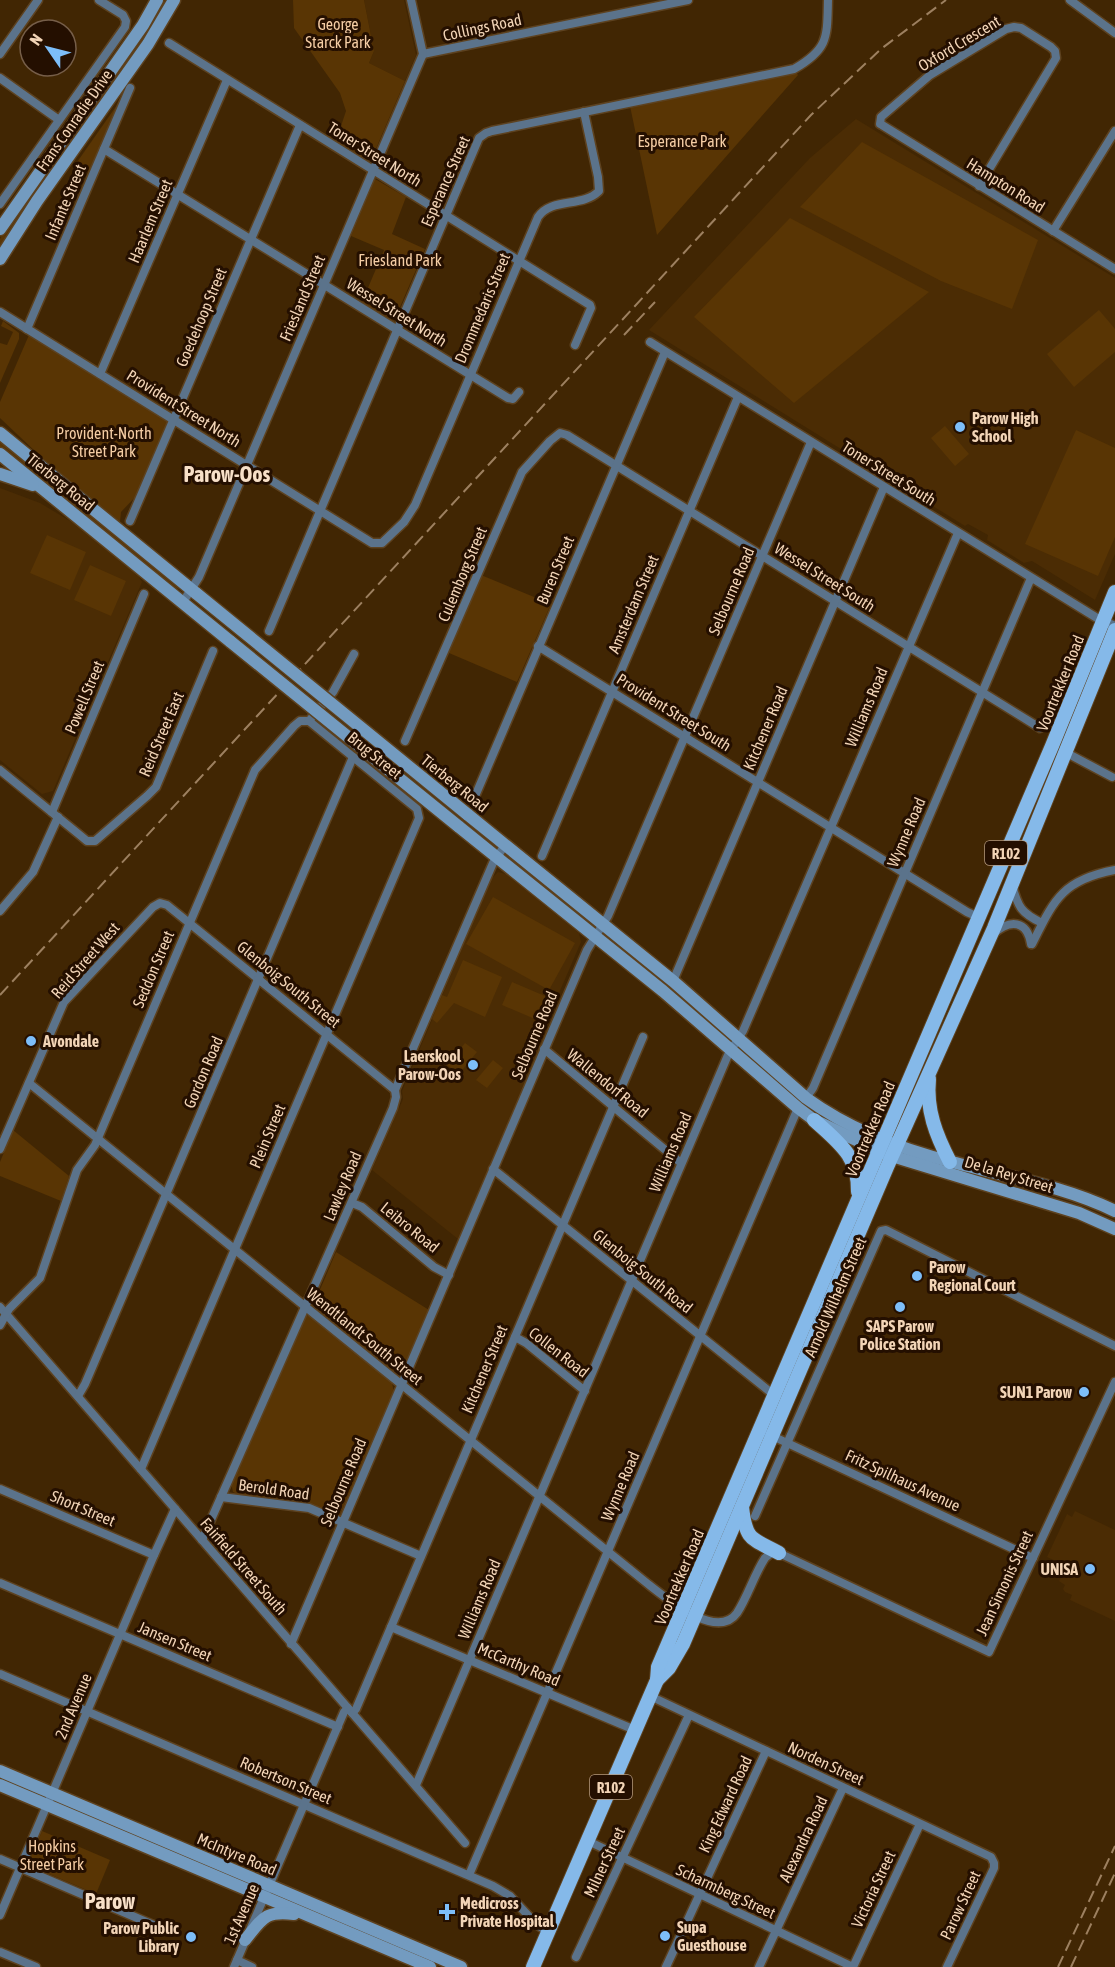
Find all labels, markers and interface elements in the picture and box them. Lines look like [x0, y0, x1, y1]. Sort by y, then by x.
street label: Collings Road [441, 10, 523, 45]
street label: Oxford Crescent [915, 11, 1004, 75]
park label: George Starck Park [305, 15, 371, 51]
north arrow [18, 18, 78, 78]
text: N [26, 30, 46, 48]
street label: Frans Conradie Drive [32, 66, 116, 174]
street label: Toner Street North [325, 118, 425, 190]
park label: Esperance Park [637, 132, 727, 151]
street label: Esperance Street [417, 133, 474, 230]
street label: Hampton Road [963, 154, 1048, 217]
street label: Infante Street [41, 161, 89, 243]
street label: Haarlem Street [124, 176, 176, 266]
street label: Drommedaris Street [451, 250, 513, 366]
park label: Friesland Park [358, 251, 442, 269]
street label: Friesland Street [276, 252, 328, 344]
street label: Goedehoop Street [172, 264, 231, 370]
street label: Wessel Street North [344, 274, 450, 350]
street label: Provident Street North [124, 366, 244, 450]
place label: Parow High School [972, 409, 1039, 445]
marker: Parow High School [953, 420, 967, 434]
park label: Provident-North Street Park [56, 424, 152, 460]
street label: Toner Street South [839, 437, 939, 509]
street label: Tierberg Road [23, 449, 98, 515]
district label: Parow-Oos [184, 461, 271, 487]
street label: Culemborg Street [434, 523, 491, 625]
street label: Buren Street [533, 533, 578, 607]
street label: Wessel Street South [771, 539, 879, 615]
street label: Selbourne Road [704, 544, 758, 638]
street label: Amsterdam Street [604, 552, 662, 656]
street label: Voortrekker Road [1033, 632, 1087, 734]
street label: Powell Street [61, 657, 108, 736]
street label: Williams Road [841, 664, 891, 750]
street label: Provident Street South [614, 670, 734, 754]
street label: Kitchener Road [739, 683, 791, 773]
street label: Reid Street East [135, 688, 187, 779]
street label: Brug Street [344, 728, 406, 783]
street label: Tierberg Road [417, 750, 492, 816]
street label: Wynne Road [883, 795, 930, 870]
road number: R102 [985, 841, 1027, 865]
street label: Reid Street West [47, 918, 123, 1002]
street label: Seddon Street [129, 928, 177, 1010]
street label: Glenboig South Street [233, 937, 344, 1032]
street label: Selbourne Road [507, 988, 561, 1082]
place label: Avondale [42, 1032, 99, 1050]
street label: Gordon Road [180, 1033, 226, 1111]
marker: Avondale [24, 1034, 38, 1048]
street label: Wallendorf Road [564, 1045, 652, 1121]
place label: Laerskool Parow-Oos [398, 1047, 462, 1083]
marker: Laerskool Parow-Oos [466, 1058, 480, 1072]
street label: Voortrekker Road [842, 1079, 898, 1179]
street label: Plein Street [245, 1101, 289, 1171]
street label: Williams Road [645, 1109, 695, 1195]
street label: Lawley Road [319, 1149, 366, 1224]
street label: De la Rey Street [962, 1152, 1056, 1197]
street label: Leibro Road [377, 1198, 443, 1256]
street label: Glenboig South Road [589, 1225, 696, 1317]
street label: Arnold Wilhelm Street [800, 1234, 870, 1360]
place label: Parow Regional Court [929, 1258, 1016, 1294]
marker: Parow Regional Court [910, 1269, 924, 1283]
street label: Wendtlandt South Street [303, 1284, 427, 1388]
marker: SAPS Parow Police Station [893, 1300, 907, 1314]
place label: SAPS Parow Police Station [860, 1317, 941, 1353]
street label: Kitchener Street [457, 1322, 511, 1416]
street label: Collen Road [526, 1323, 592, 1381]
place label: SUN1 Parow [1000, 1383, 1072, 1401]
marker: SUN1 Parow [1077, 1385, 1091, 1399]
street label: Selbourne Road [316, 1435, 370, 1529]
street label: Fritz Spilhaus Avenue [842, 1446, 963, 1515]
street label: Wynne Road [597, 1449, 644, 1524]
street label: Berold Road [237, 1475, 311, 1503]
street label: Short Street [48, 1486, 118, 1530]
street label: Fairfield Street South [197, 1514, 291, 1618]
street label: Voortrekker Road [651, 1527, 707, 1627]
street label: Jean Simonis Street [972, 1527, 1036, 1638]
street label: Williams Road [454, 1556, 504, 1642]
place label: UNISA [1040, 1560, 1078, 1578]
marker: UNISA [1083, 1562, 1097, 1576]
street label: Jansen Street [135, 1617, 215, 1665]
street label: McCarthy Road [475, 1639, 563, 1690]
street label: 2nd Avenue [51, 1671, 95, 1741]
street label: Norden Street [785, 1738, 867, 1789]
street label: Robertson Street [237, 1753, 335, 1808]
street label: King Edward Road [695, 1753, 756, 1856]
road number: R102 [590, 1775, 632, 1799]
street label: Alexandra Road [775, 1793, 831, 1885]
street label: Milner Street [580, 1824, 628, 1900]
street label: McIntyre Road [194, 1829, 279, 1880]
park label: Hopkins Street Park [20, 1837, 84, 1873]
street label: Victoria Street [847, 1847, 899, 1930]
street label: Scharmberg Street [673, 1860, 779, 1923]
street label: Parow Street [936, 1867, 984, 1942]
street label: 1st Avenue [220, 1881, 262, 1947]
district label: Parow [85, 1888, 135, 1914]
place label: Medicross Private Hospital [460, 1894, 555, 1930]
marker: Medicross Private Hospital [438, 1903, 456, 1921]
place label: Supa Guesthouse [677, 1918, 747, 1954]
place label: Parow Public Library [103, 1919, 179, 1955]
marker: Supa Guesthouse [658, 1929, 672, 1943]
marker: Parow Public Library [184, 1930, 198, 1944]

